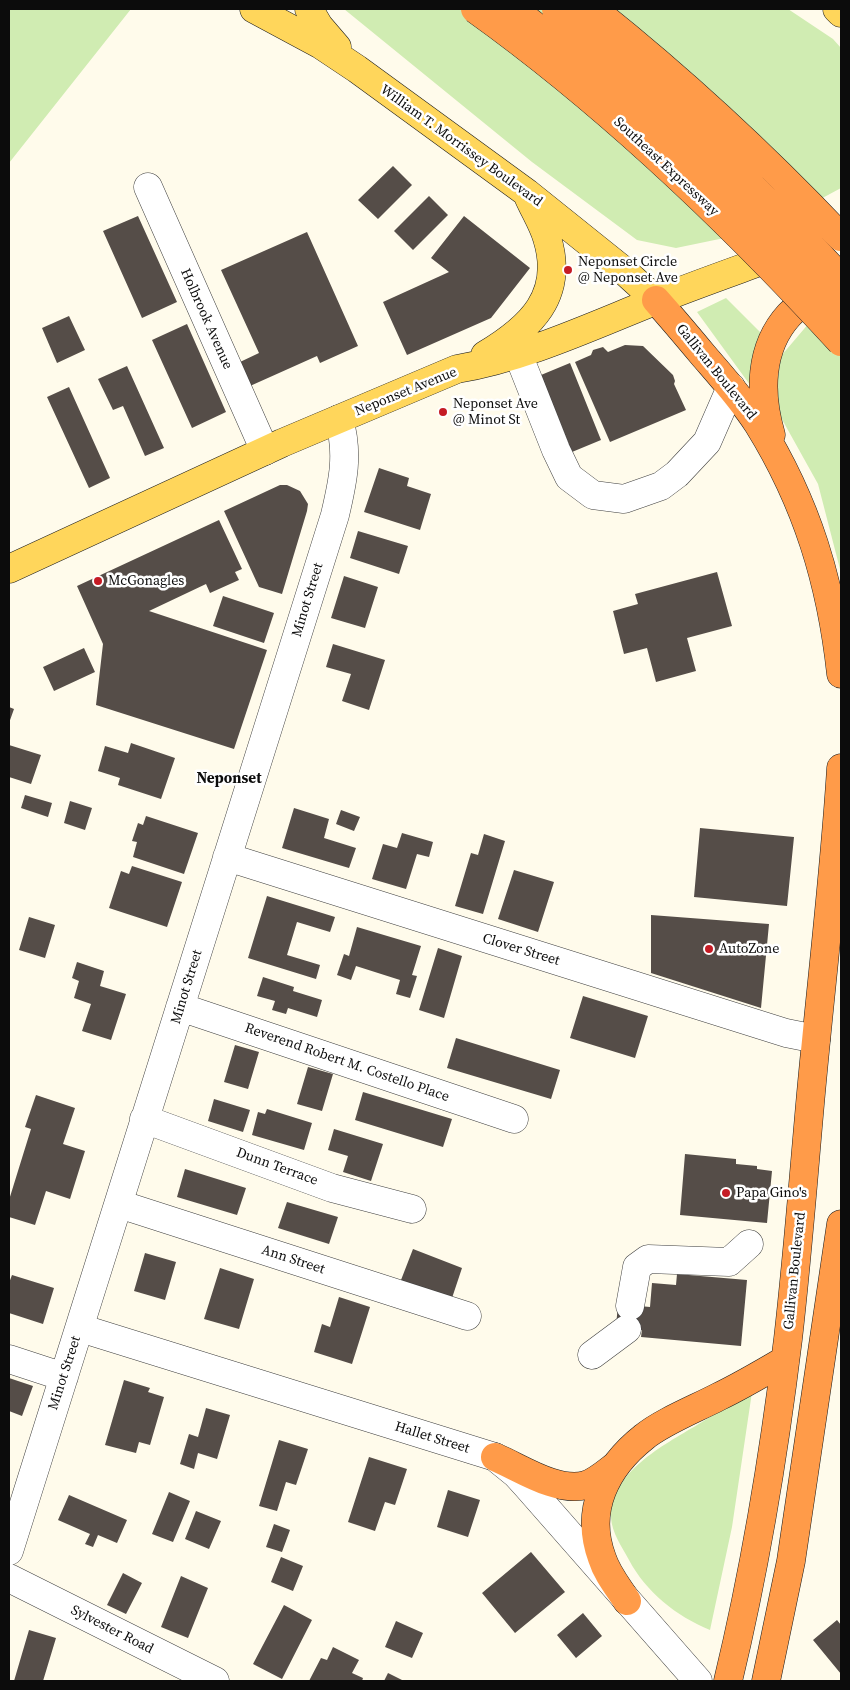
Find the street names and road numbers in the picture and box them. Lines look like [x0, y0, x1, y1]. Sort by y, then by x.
street label: William T. Morrissey Boulevard [377, 81, 545, 211]
street label: Southeast Expressway [610, 114, 722, 220]
street label: Holbrook Avenue [176, 266, 236, 372]
street label: Gallivan Boulevard [672, 321, 760, 423]
street label: Neponset Avenue [353, 364, 459, 420]
street label: Minot Street [289, 561, 327, 639]
street label: Clover Street [480, 930, 562, 970]
street label: Minot Street [168, 948, 206, 1026]
street label: Reverend Robert M. Costello Place [243, 1020, 451, 1106]
street label: Dunn Terrace [234, 1144, 320, 1190]
street label: Gallivan Boulevard [780, 1211, 810, 1331]
street label: Ann Street [259, 1242, 327, 1278]
street label: Minot Street [45, 1334, 85, 1412]
street label: Hallet Street [393, 1419, 471, 1457]
street label: Sylvester Road [68, 1602, 156, 1658]

